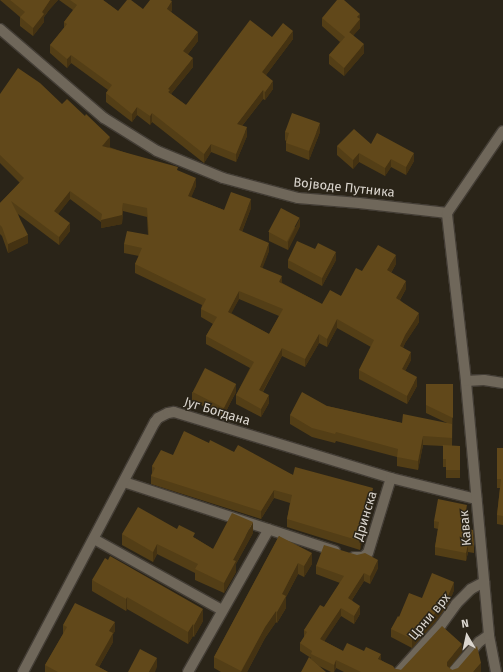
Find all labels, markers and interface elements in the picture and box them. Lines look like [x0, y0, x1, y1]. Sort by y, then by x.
street label: Војводе Путника [293, 175, 395, 201]
street label: Југ Богдана [182, 395, 252, 429]
street label: Дринска [351, 489, 381, 543]
street label: Кавак [457, 510, 475, 546]
street label: Црни врх [406, 590, 454, 644]
north arrow [447, 616, 487, 656]
text: N [460, 617, 470, 631]

